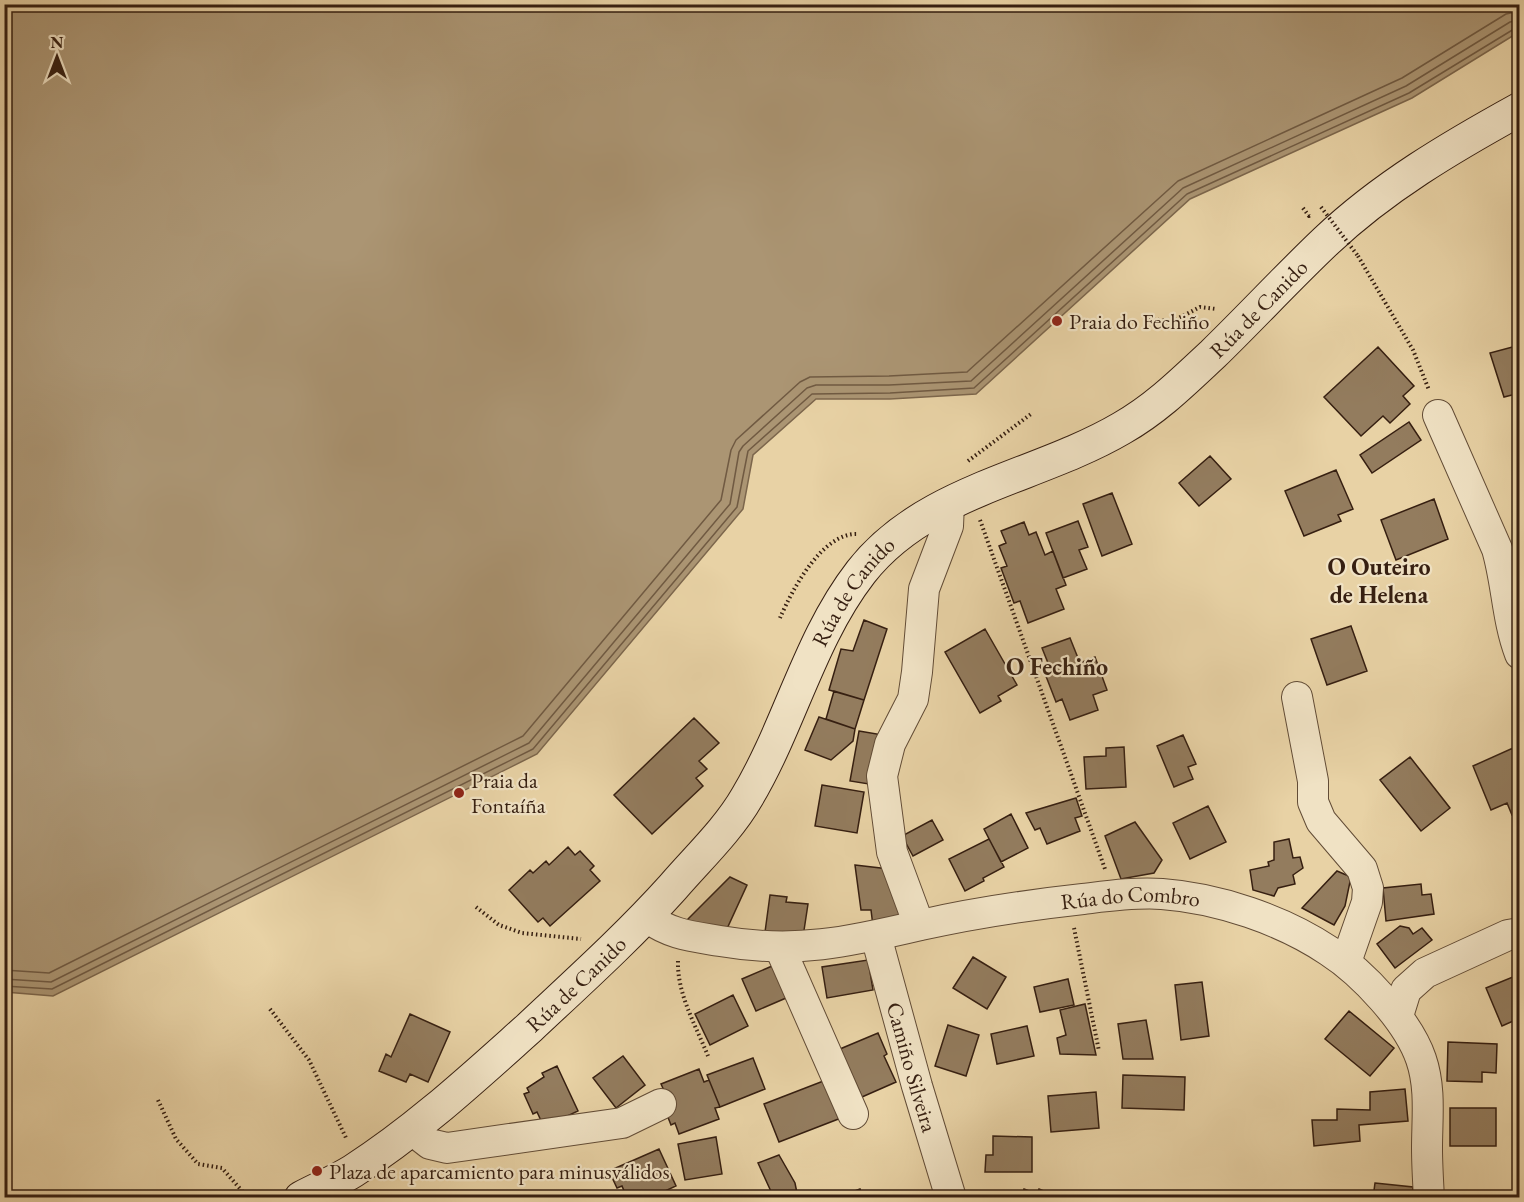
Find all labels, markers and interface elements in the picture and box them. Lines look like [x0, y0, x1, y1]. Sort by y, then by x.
north arrow [27, 27, 87, 87]
text: N [51, 32, 64, 53]
street label: Rúa de Canido [1203, 252, 1314, 364]
place label: Praia do Fechiño [1069, 307, 1210, 336]
marker: Praia do Fechiño [1050, 314, 1064, 328]
street label: Rúa de Canido [805, 530, 901, 651]
district label: O Outeiro de Helena [1327, 551, 1431, 610]
district label: O Fechiño [1006, 651, 1108, 682]
place label: Praia da Fontaíña [471, 766, 546, 820]
marker: Praia da Fontaíña [452, 786, 466, 800]
street label: Rúa do Combro [1059, 879, 1203, 916]
street label: Rúa de Canido [519, 929, 633, 1038]
street label: Camiño Silveira [880, 999, 945, 1136]
place label: Plaza de aparcamiento para minusválidos [329, 1157, 670, 1186]
marker: Plaza de aparcamiento para minusválidos [310, 1164, 324, 1178]

